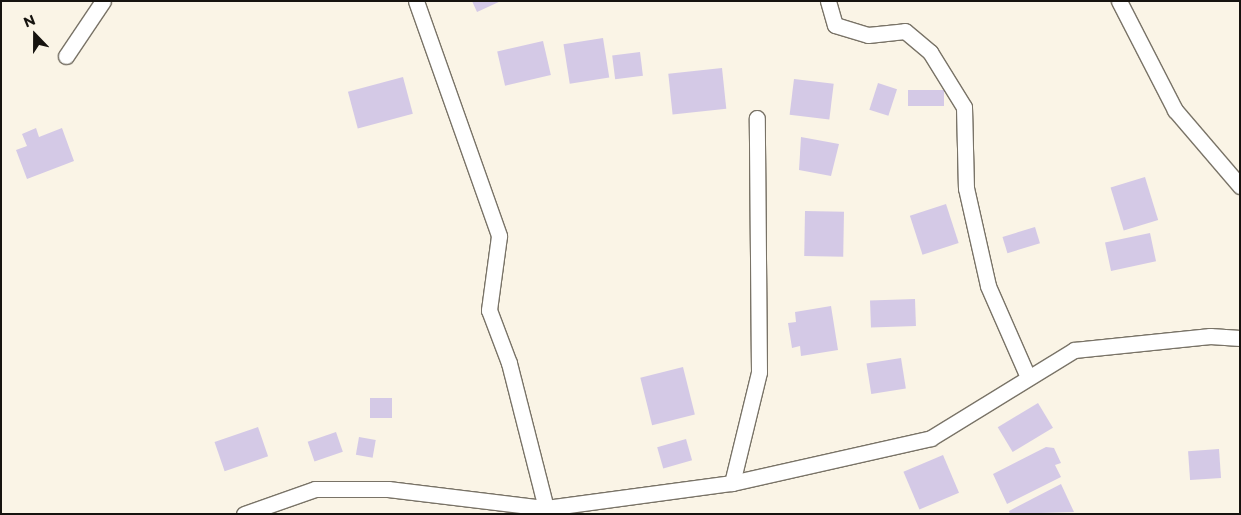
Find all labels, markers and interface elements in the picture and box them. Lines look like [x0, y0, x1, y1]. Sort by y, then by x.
north arrow [10, 10, 60, 60]
text: N [21, 11, 38, 32]

